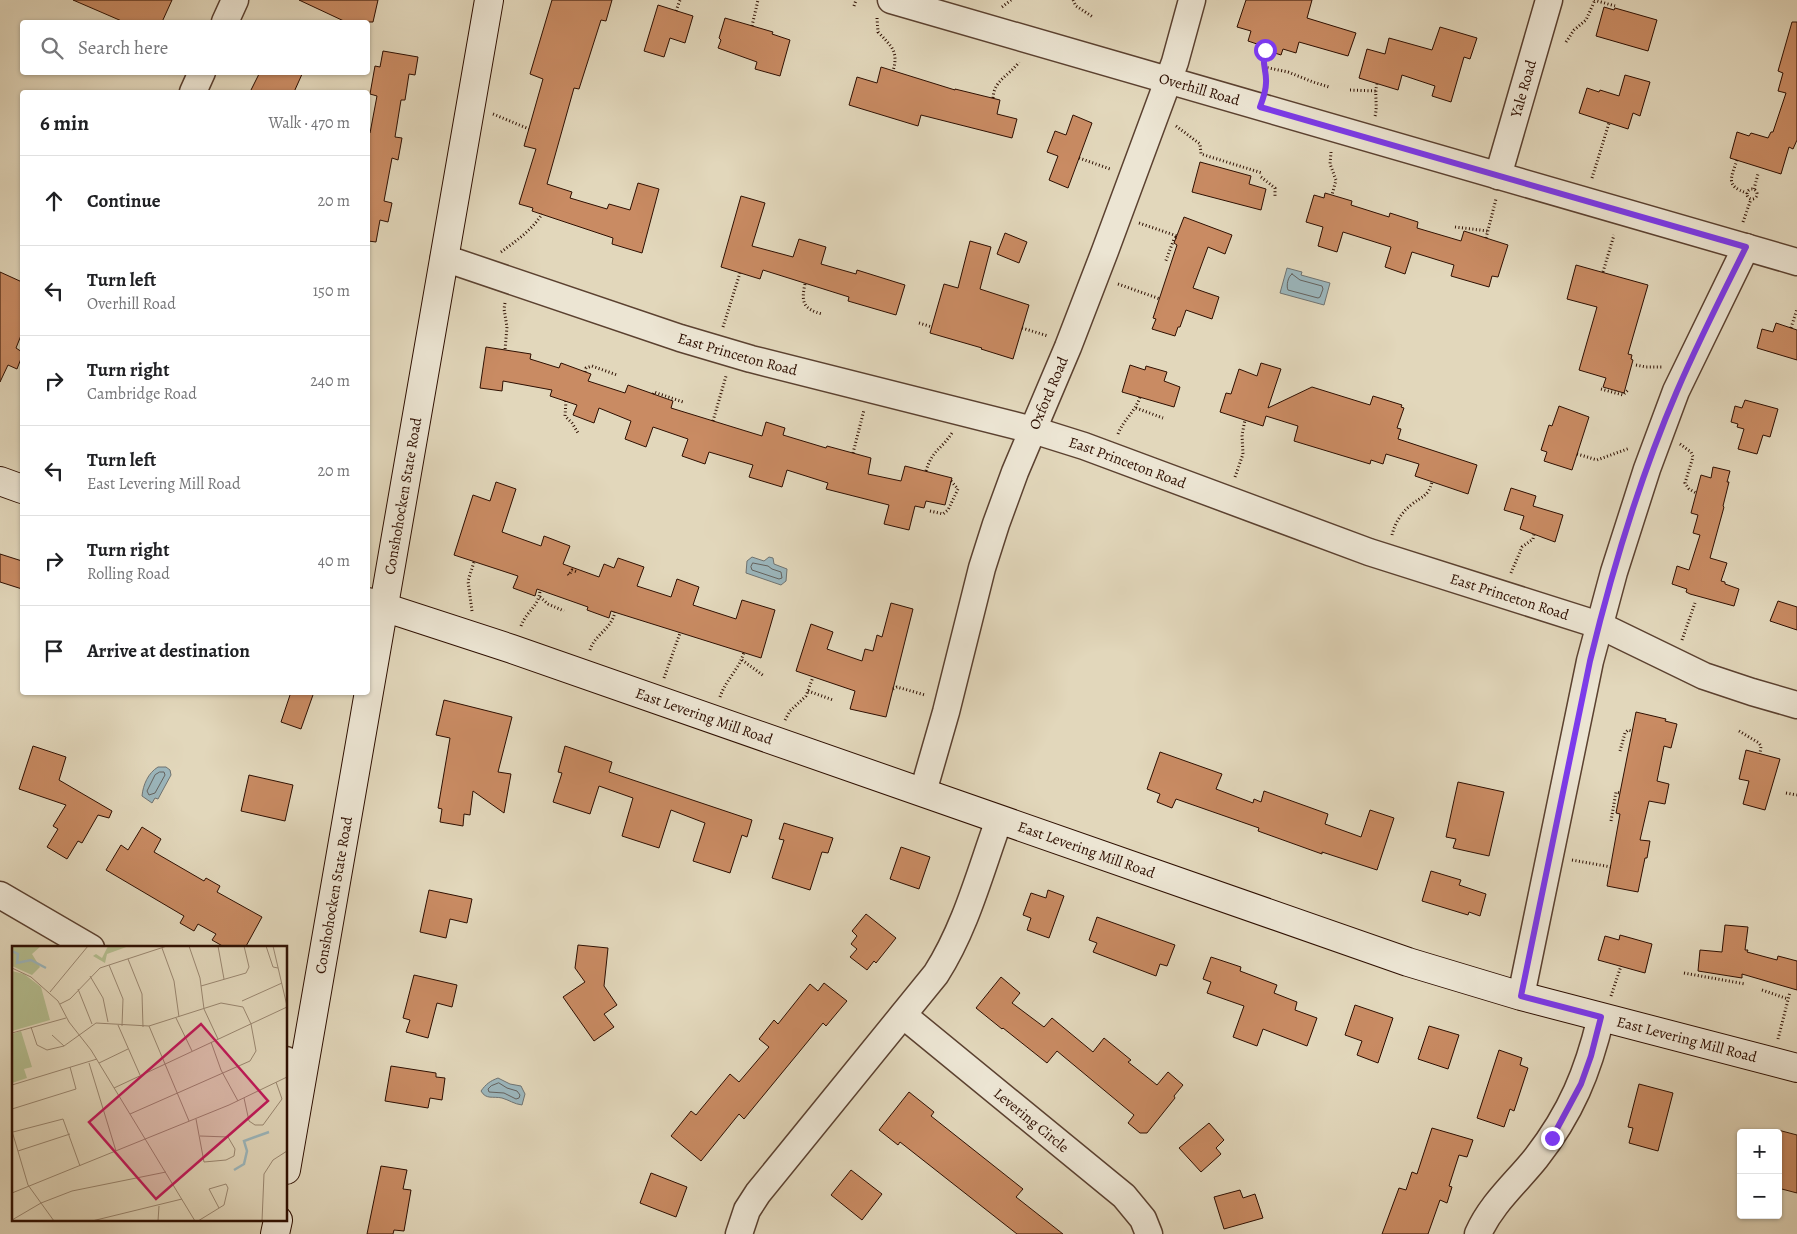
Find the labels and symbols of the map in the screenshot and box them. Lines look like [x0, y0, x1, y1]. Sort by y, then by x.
route start [1254, 39, 1277, 62]
street label: Yale Road [1505, 57, 1541, 121]
street label: Overhill Road [1157, 68, 1243, 111]
street label: East Princeton Road [675, 328, 801, 381]
street label: Oxford Road [1024, 353, 1073, 433]
street label: Conshohocken State Road [379, 415, 427, 576]
street label: East Princeton Road [1066, 432, 1190, 493]
street label: East Princeton Road [1448, 568, 1572, 625]
street label: East Levering Mill Road [633, 683, 776, 750]
street label: Conshohocken State Road [310, 814, 357, 975]
street label: East Levering Mill Road [1015, 816, 1159, 883]
inset map [12, 946, 288, 1222]
street label: East Levering Mill Road [1615, 1011, 1760, 1067]
street label: Levering Circle [990, 1083, 1074, 1157]
route end [1541, 1127, 1564, 1150]

